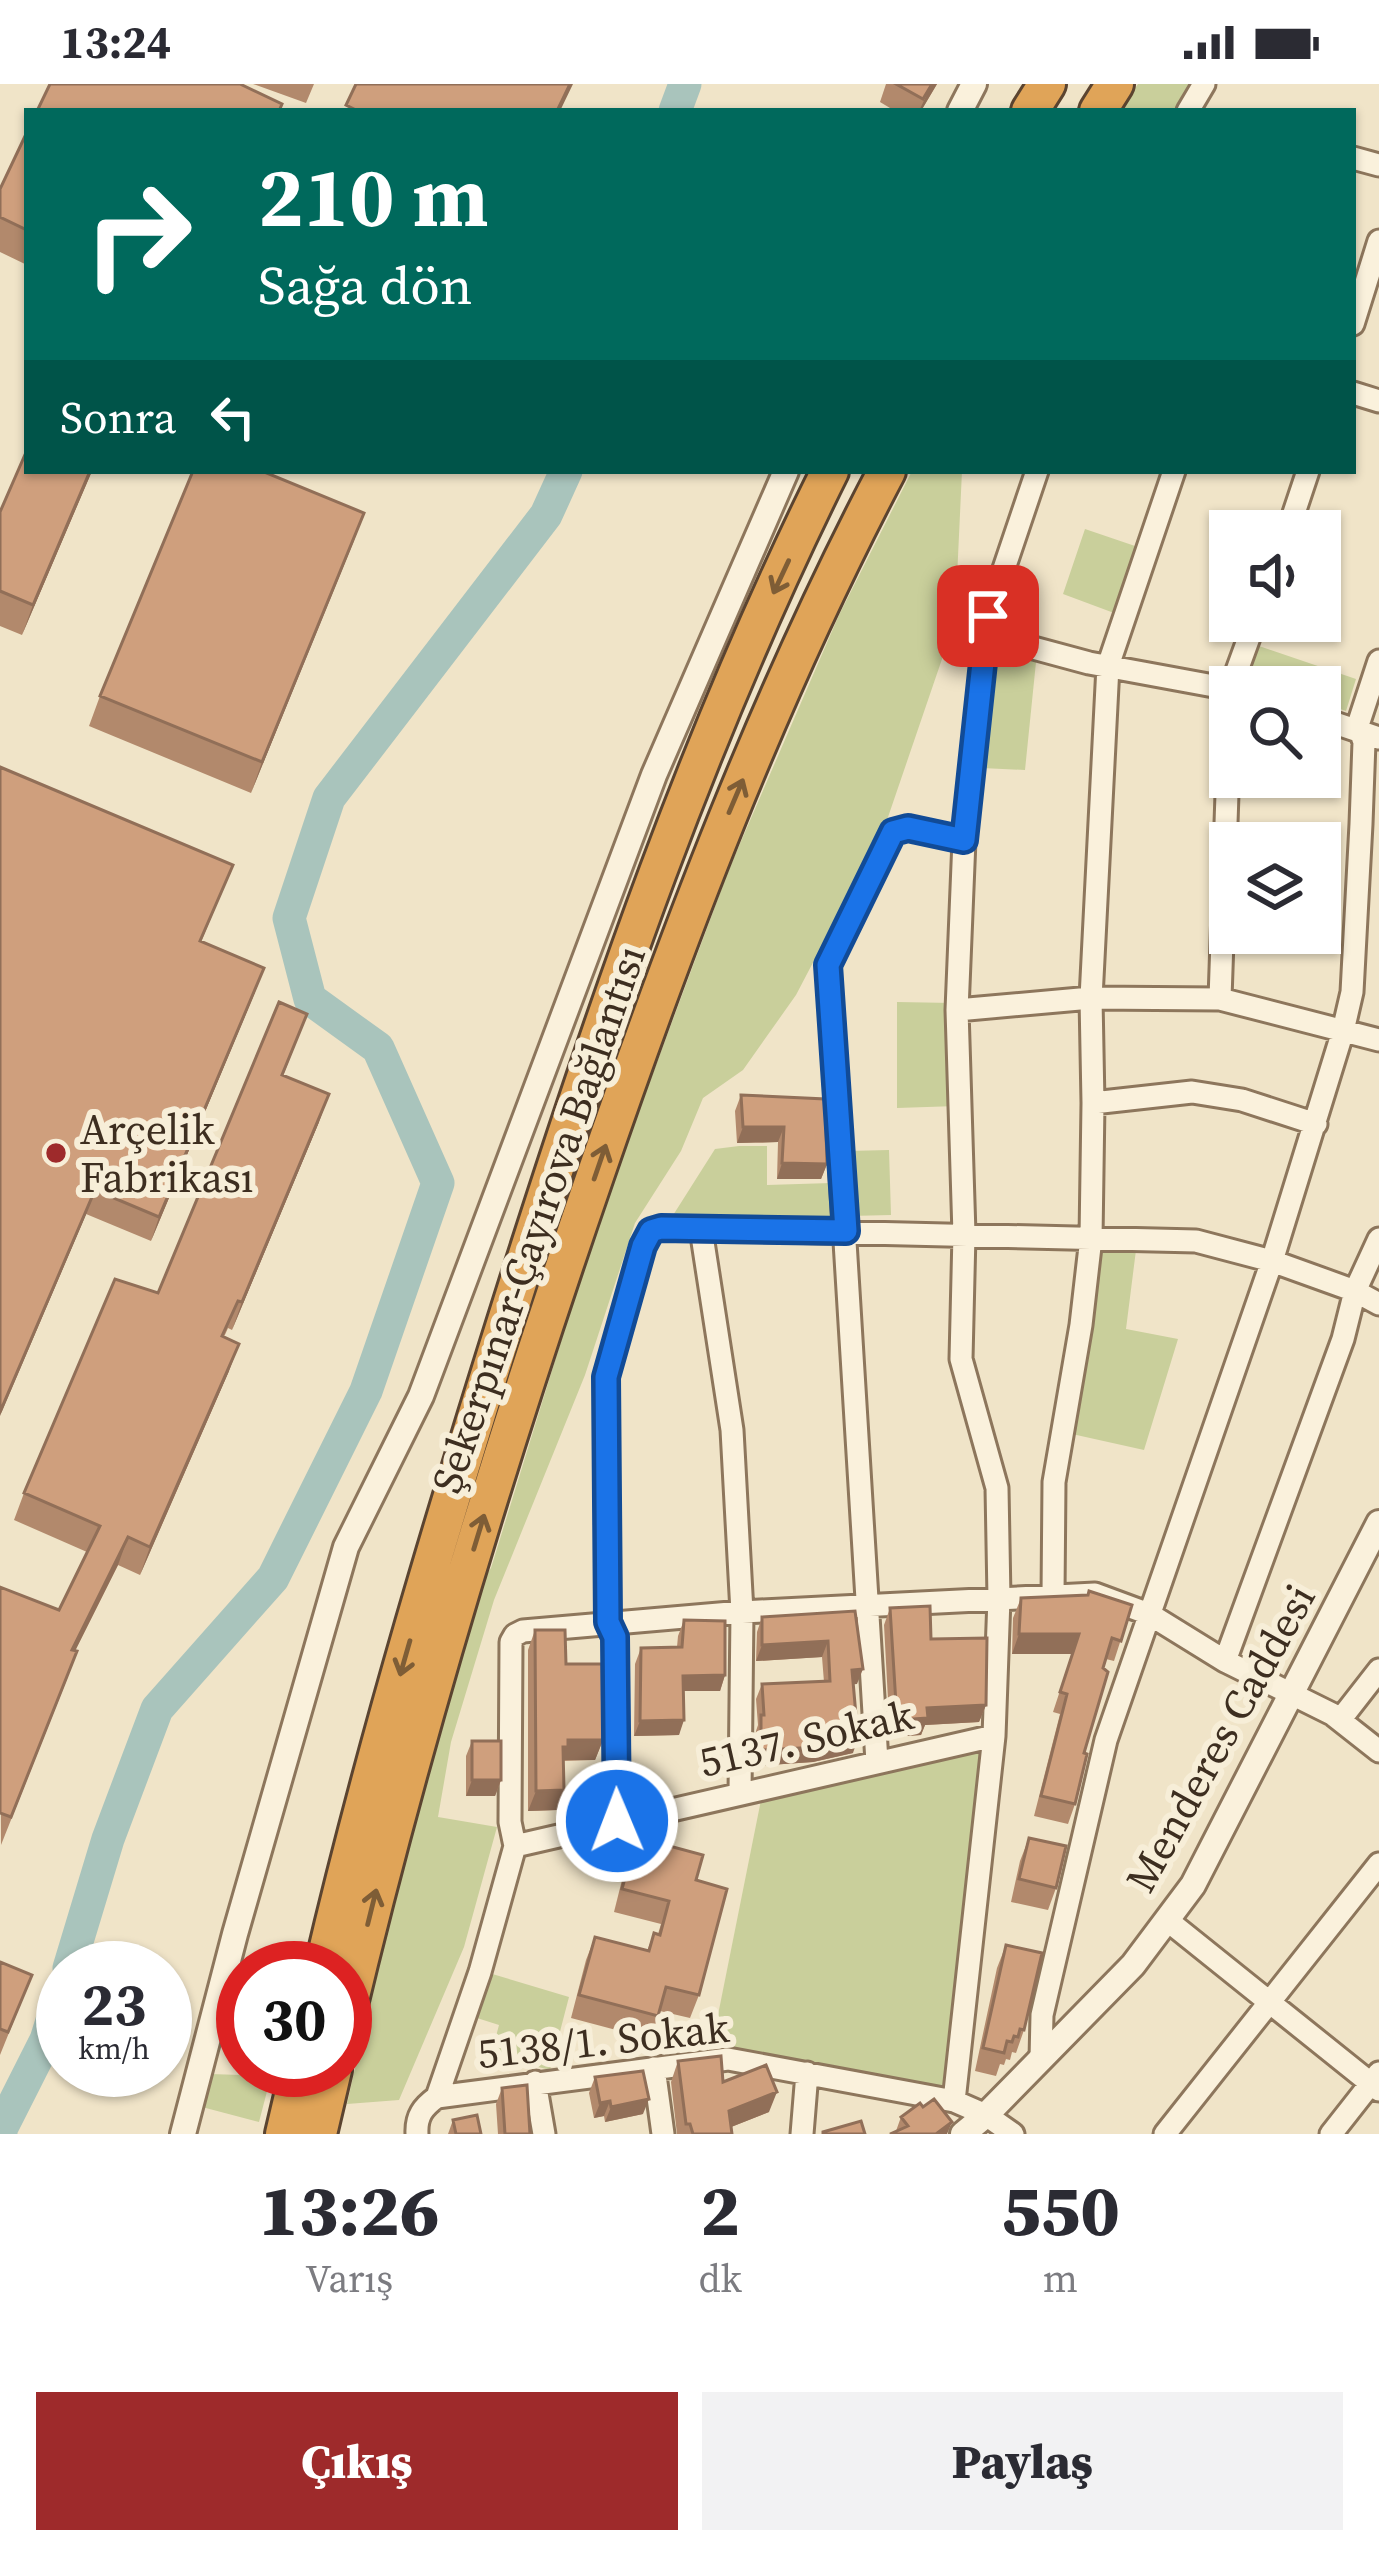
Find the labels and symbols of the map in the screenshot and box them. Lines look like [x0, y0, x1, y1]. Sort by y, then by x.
one-way arrow [768, 558, 790, 594]
pin [937, 565, 1039, 667]
one-way arrow [727, 779, 748, 816]
street label: Şekerpınar-Çayırova Bağlantısı [417, 938, 659, 1500]
place label: Arçelik Fabrikası [80, 1100, 254, 1206]
marker: Arçelik Fabrikası [43, 1140, 69, 1166]
one-way arrow [591, 1144, 612, 1181]
one-way arrow [469, 1514, 491, 1552]
street label: Menderes Caddesi [1111, 1574, 1329, 1902]
one-way arrow [393, 1639, 415, 1677]
street label: 5137. Sokak [693, 1685, 919, 1791]
position arrow [554, 1758, 680, 1884]
one-way arrow [363, 1889, 385, 1927]
speed limit sign: 30 [216, 1941, 372, 2097]
street label: 5138/1. Sokak [474, 1998, 732, 2082]

